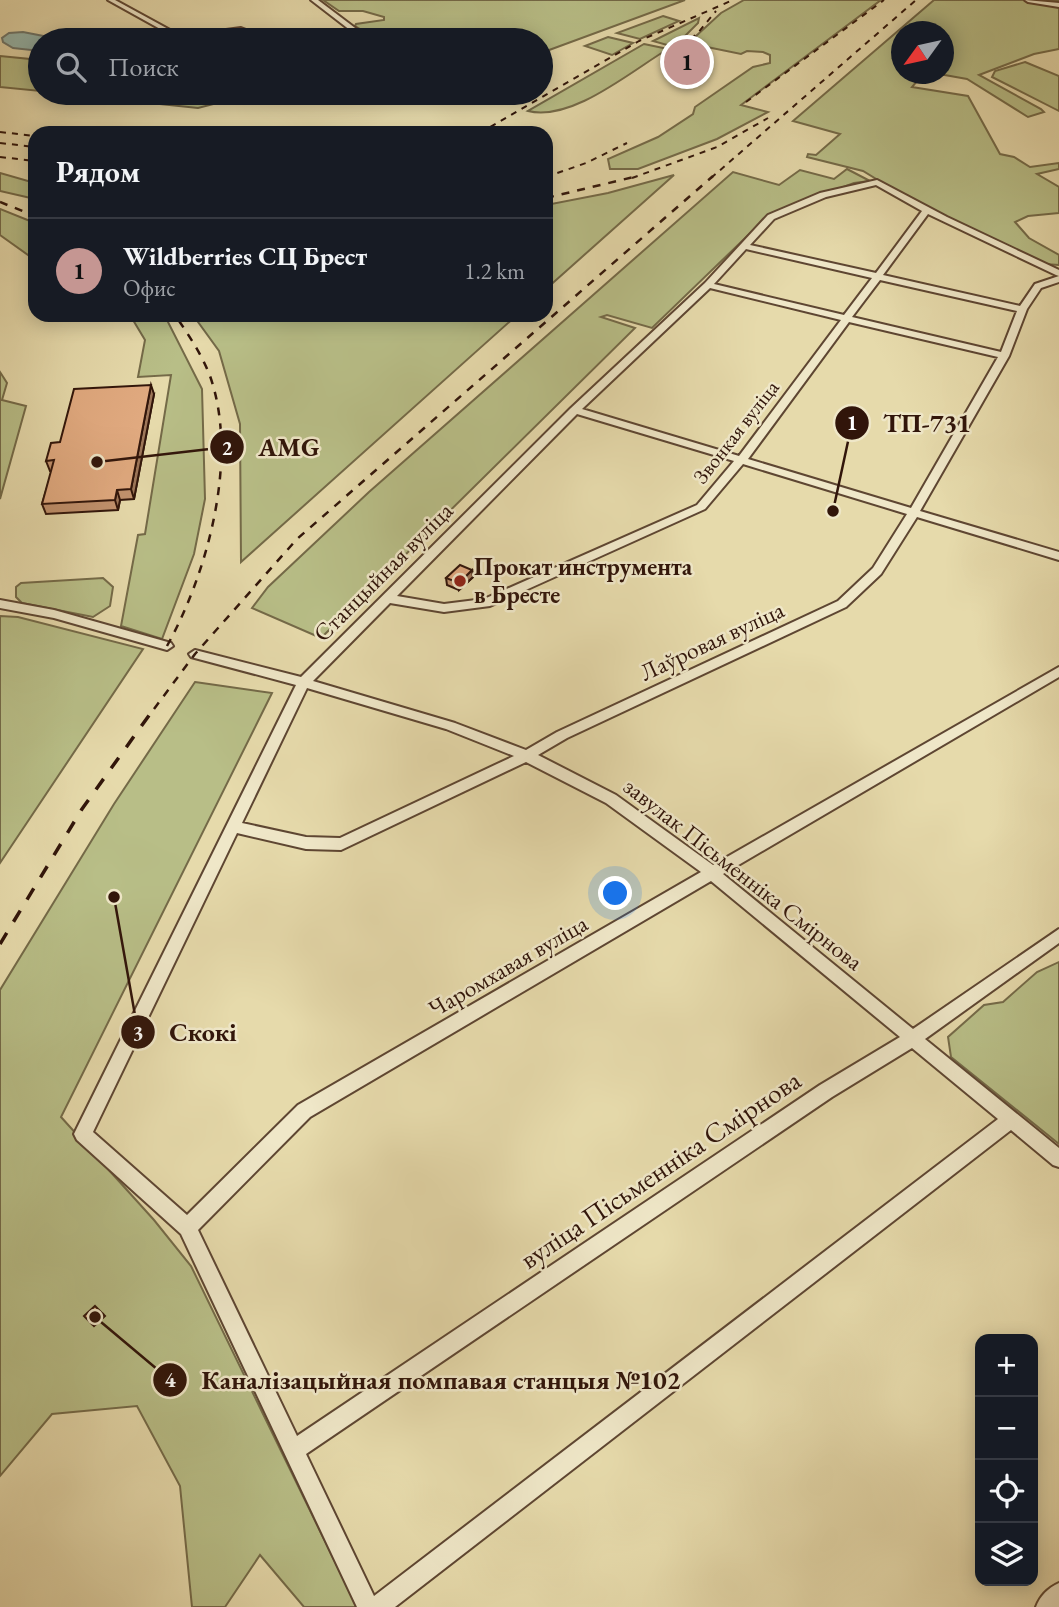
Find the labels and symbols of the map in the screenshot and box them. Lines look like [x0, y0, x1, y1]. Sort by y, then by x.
north arrow [891, 21, 954, 84]
pin: 1 [664, 36, 710, 88]
street label: Звонкая вуліца [687, 374, 785, 489]
callout: ТП-731 [834, 399, 985, 446]
text: ТП-731 [883, 406, 971, 440]
text: 1 [846, 409, 858, 436]
callout: AMG [209, 424, 333, 471]
text: AMG [257, 430, 320, 464]
text: 2 [221, 434, 233, 461]
street label: Станцыйная вуліца [306, 495, 459, 648]
place label: Прокат инструмента в Бресте [474, 551, 693, 610]
marker: Прокат инструмента в Бресте [452, 573, 468, 589]
street label: Лаўровая вуліца [635, 593, 789, 687]
street label: завулак Пісьменніка Смірнова [617, 770, 870, 977]
your location [598, 876, 632, 910]
street label: Чаромхавая вуліца [423, 907, 593, 1024]
callout: Скокі [121, 1009, 251, 1056]
text: Скокі [169, 1015, 237, 1049]
text: 3 [132, 1019, 144, 1046]
street label: вуліца Пісьменніка Смірнова [513, 1061, 808, 1277]
callout: Каналізацыйная помпавая станцыя №102 [152, 1356, 694, 1403]
text: Каналізацыйная помпавая станцыя №102 [202, 1363, 681, 1397]
text: 4 [164, 1366, 176, 1393]

